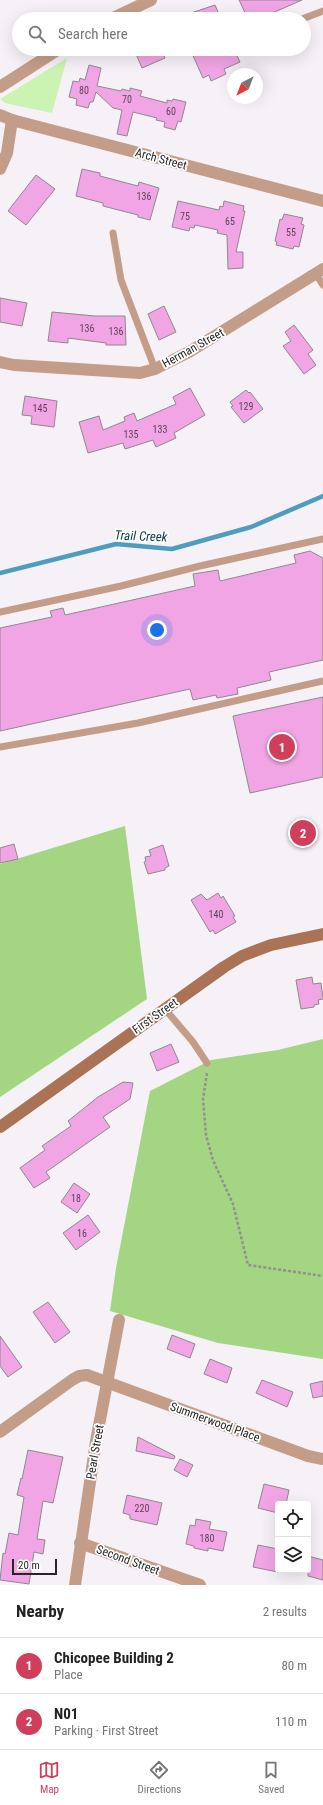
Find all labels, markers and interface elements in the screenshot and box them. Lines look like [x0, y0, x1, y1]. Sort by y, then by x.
search box [12, 12, 311, 56]
icon: search [26, 23, 48, 45]
text: Search here [58, 25, 128, 43]
north arrow [227, 68, 263, 104]
house number: 80 [79, 85, 89, 96]
house number: 70 [122, 94, 132, 105]
house number: 60 [166, 106, 176, 117]
street label: Arch Street [134, 145, 189, 173]
house number: 136 [137, 191, 151, 202]
house number: 75 [180, 211, 190, 222]
house number: 65 [225, 216, 235, 227]
house number: 55 [286, 227, 296, 238]
house number: 136 [80, 323, 94, 334]
street label: Herman Street [160, 325, 227, 371]
house number: 136 [109, 326, 123, 337]
house number: 129 [239, 401, 253, 412]
house number: 145 [33, 403, 47, 414]
house number: 133 [153, 424, 167, 435]
house number: 135 [124, 429, 138, 440]
water label: Trail Creek [114, 528, 168, 544]
your location [147, 620, 167, 640]
pin: 1 [269, 732, 295, 762]
pin: 2 [290, 818, 316, 848]
house number: 140 [209, 909, 223, 920]
street label: First Street [130, 995, 181, 1037]
house number: 18 [71, 1193, 81, 1204]
house number: 16 [77, 1228, 87, 1239]
street label: Summerwood Place [168, 1399, 262, 1445]
street label: Pearl Street [83, 1423, 107, 1480]
map controls [275, 1501, 311, 1573]
button: locate [275, 1501, 311, 1537]
house number: 220 [135, 1503, 149, 1514]
house number: 180 [200, 1533, 214, 1544]
button: layers [275, 1537, 311, 1573]
street label: Second Street [95, 1542, 162, 1578]
scale bar [12, 1557, 57, 1576]
text: 20 m [18, 1559, 40, 1572]
text: Nearby [16, 1601, 64, 1621]
text: 2 results [263, 1604, 307, 1619]
text: Chicopee Building 2 [54, 1649, 174, 1667]
text: 1 [26, 1658, 32, 1673]
text: 80 m [281, 1658, 307, 1673]
text: Place [54, 1667, 83, 1682]
text: N01 [54, 1705, 78, 1723]
text: 2 [26, 1714, 32, 1729]
text: 110 m [275, 1714, 307, 1729]
text: Parking · First Street [54, 1723, 158, 1738]
tab: Map [38, 1759, 60, 1796]
tab: Directions [137, 1759, 181, 1796]
tab: Saved [258, 1759, 285, 1796]

